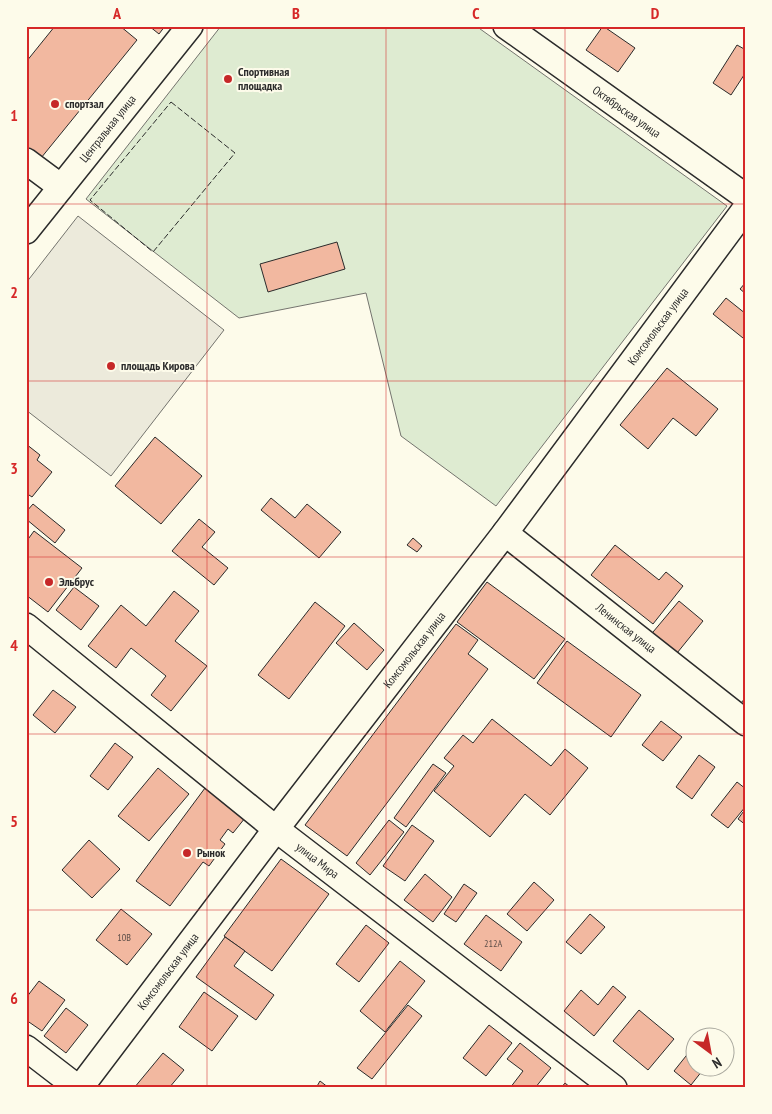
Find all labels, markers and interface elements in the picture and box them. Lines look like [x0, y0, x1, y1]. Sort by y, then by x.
text: A [112, 3, 122, 23]
text: B [292, 3, 300, 23]
text: C [472, 3, 480, 23]
text: D [651, 3, 660, 23]
place label: Cпортивная площадка [238, 64, 289, 93]
marker: Cпортивная площадка [222, 73, 234, 85]
street label: Октябрьская улица [590, 82, 664, 141]
street label: Центральная улица [76, 92, 139, 165]
place label: спортзал [65, 96, 104, 111]
marker: спортзал [49, 98, 61, 110]
text: 1 [10, 105, 18, 125]
text: 2 [10, 282, 18, 302]
street label: Комсомольская улица [624, 285, 691, 368]
place label: площадь Кирова [121, 358, 195, 373]
marker: площадь Кирова [105, 360, 117, 372]
text: 3 [10, 458, 18, 478]
place label: Эльбрус [59, 574, 95, 589]
marker: Эльбрус [43, 576, 55, 588]
street label: Ленинская улица [592, 599, 659, 656]
street label: Комсомольская улица [380, 609, 448, 691]
text: 4 [10, 635, 18, 655]
text: 5 [10, 811, 18, 831]
street label: улица Мира [293, 839, 342, 882]
place label: Рынок [197, 845, 225, 860]
marker: Рынок [181, 847, 193, 859]
street label: Комсомольская улица [134, 930, 202, 1013]
house number: 10В [117, 931, 131, 944]
house number: 212А [484, 937, 502, 950]
text: 6 [10, 988, 18, 1008]
north arrow [684, 1026, 734, 1076]
text: N [709, 1053, 725, 1073]

